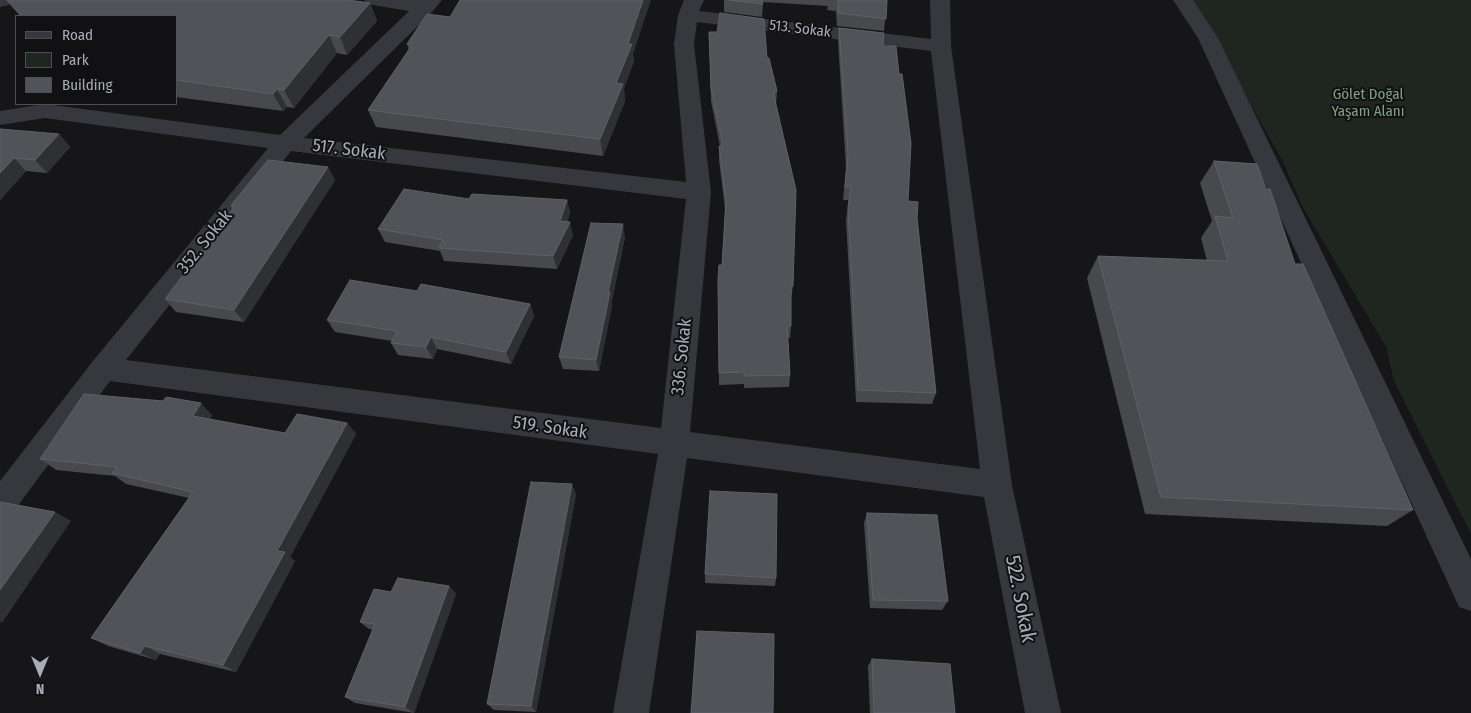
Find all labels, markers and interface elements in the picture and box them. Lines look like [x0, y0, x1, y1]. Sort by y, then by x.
legend [15, 15, 178, 105]
street label: 513. Sokak [768, 16, 832, 42]
text: Road [62, 26, 93, 44]
text: Park [62, 51, 89, 69]
text: Building [62, 76, 113, 94]
park label: Gölet Doğal Yaşam Alanı [1331, 86, 1405, 121]
street label: 517. Sokak [311, 135, 387, 165]
street label: 352. Sokak [173, 206, 237, 278]
street label: 336. Sokak [667, 318, 697, 396]
street label: 519. Sokak [511, 412, 589, 444]
street label: 522. Sokak [999, 553, 1041, 645]
north arrow [15, 648, 65, 698]
text: N [36, 680, 44, 697]

